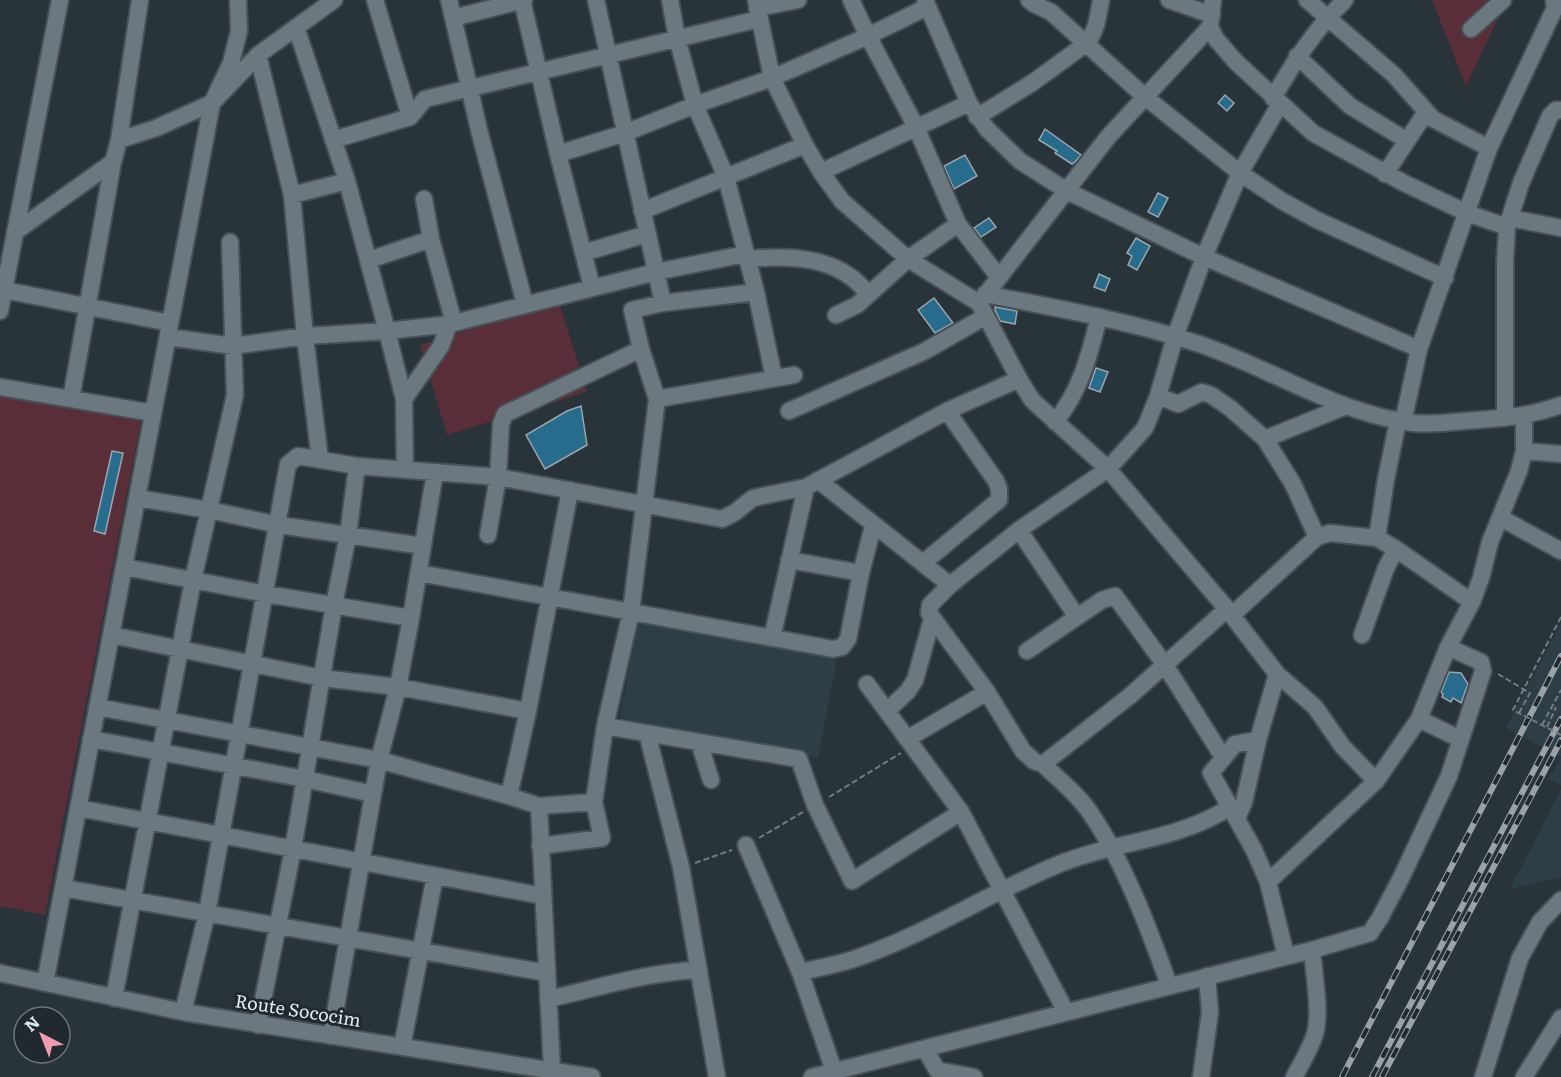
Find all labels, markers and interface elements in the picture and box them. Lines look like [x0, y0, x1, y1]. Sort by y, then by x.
street label: Route Sococim [233, 986, 363, 1033]
north arrow [12, 1005, 72, 1065]
text: N [18, 1010, 44, 1037]

